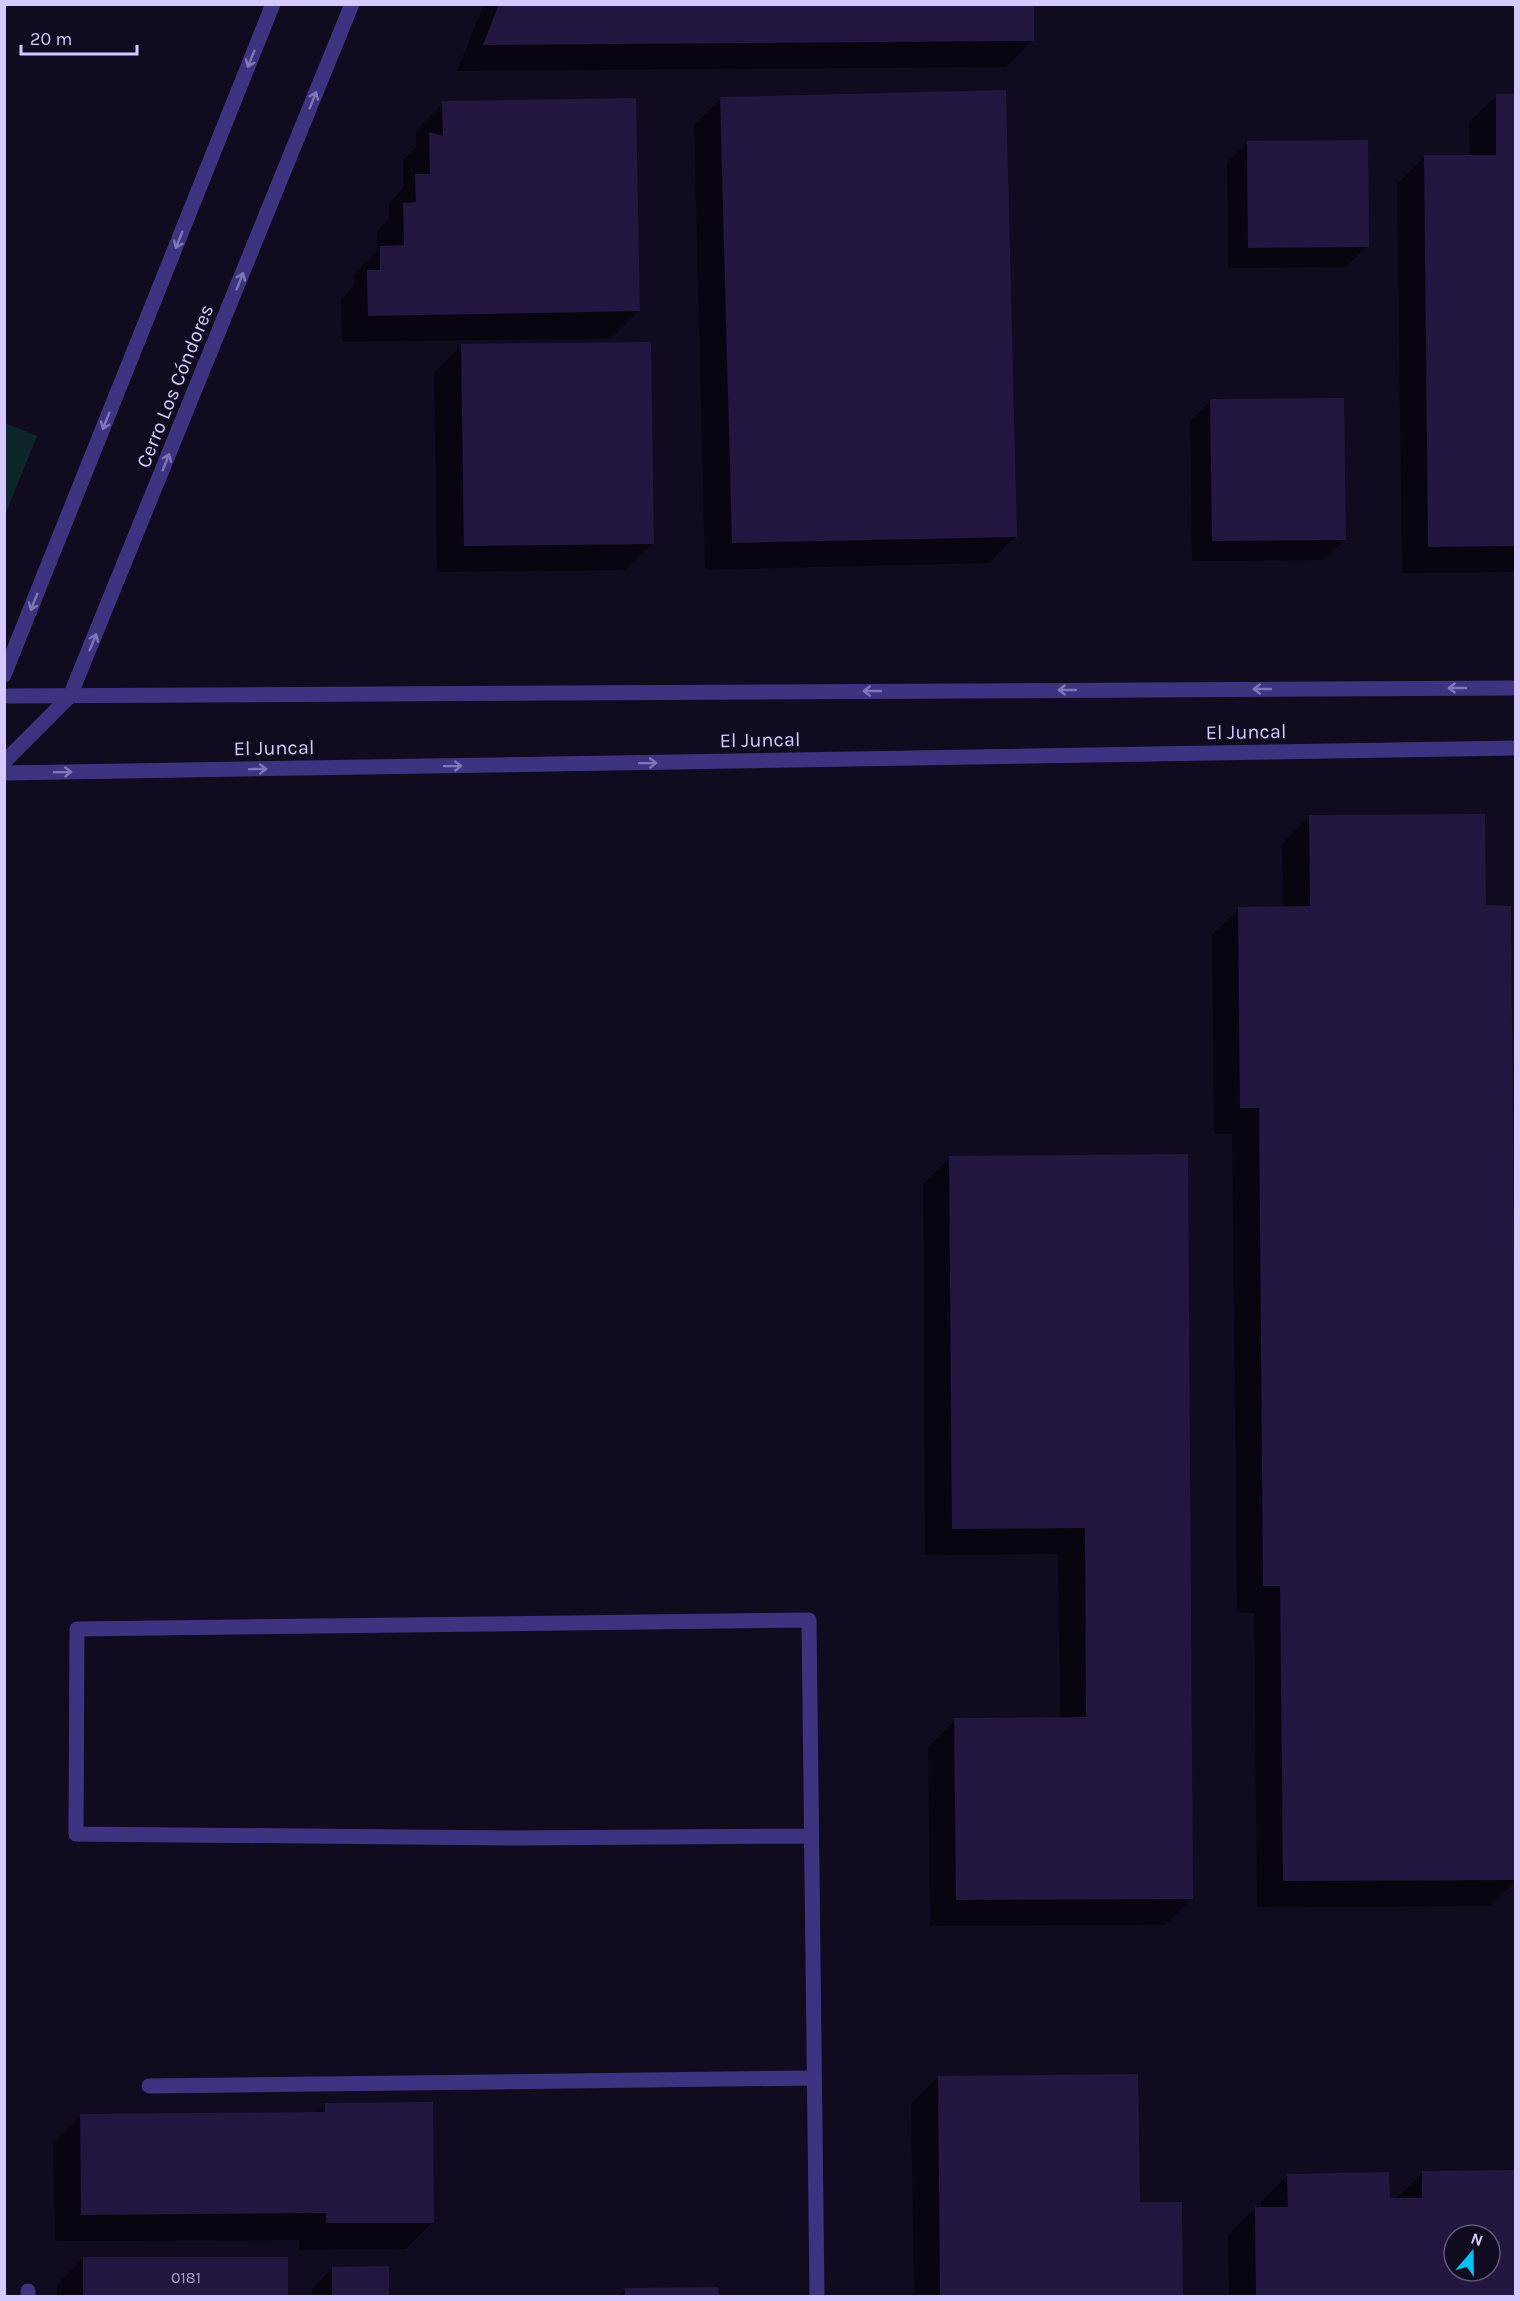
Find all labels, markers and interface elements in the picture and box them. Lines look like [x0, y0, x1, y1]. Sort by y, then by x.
scale bar [21, 18, 136, 56]
text: 20 m [30, 28, 72, 50]
one-way arrow [245, 49, 256, 68]
one-way arrow [308, 92, 319, 110]
one-way arrow [173, 230, 184, 249]
one-way arrow [235, 272, 246, 291]
street label: Cerro Los Cóndores [132, 301, 218, 471]
one-way arrow [100, 411, 111, 430]
one-way arrow [161, 453, 172, 471]
one-way arrow [28, 592, 39, 611]
one-way arrow [88, 634, 99, 652]
one-way arrow [1448, 682, 1468, 694]
one-way arrow [1253, 683, 1273, 695]
one-way arrow [1058, 684, 1078, 696]
one-way arrow [863, 685, 883, 697]
street label: El Juncal [1205, 720, 1287, 744]
street label: El Juncal [719, 728, 801, 752]
street label: El Juncal [233, 736, 315, 760]
one-way arrow [637, 757, 657, 769]
one-way arrow [442, 760, 462, 772]
one-way arrow [247, 763, 267, 775]
one-way arrow [52, 766, 72, 778]
north arrow [1442, 2223, 1502, 2283]
text: N [1468, 2228, 1486, 2250]
house number: 0181 [171, 2268, 201, 2287]

